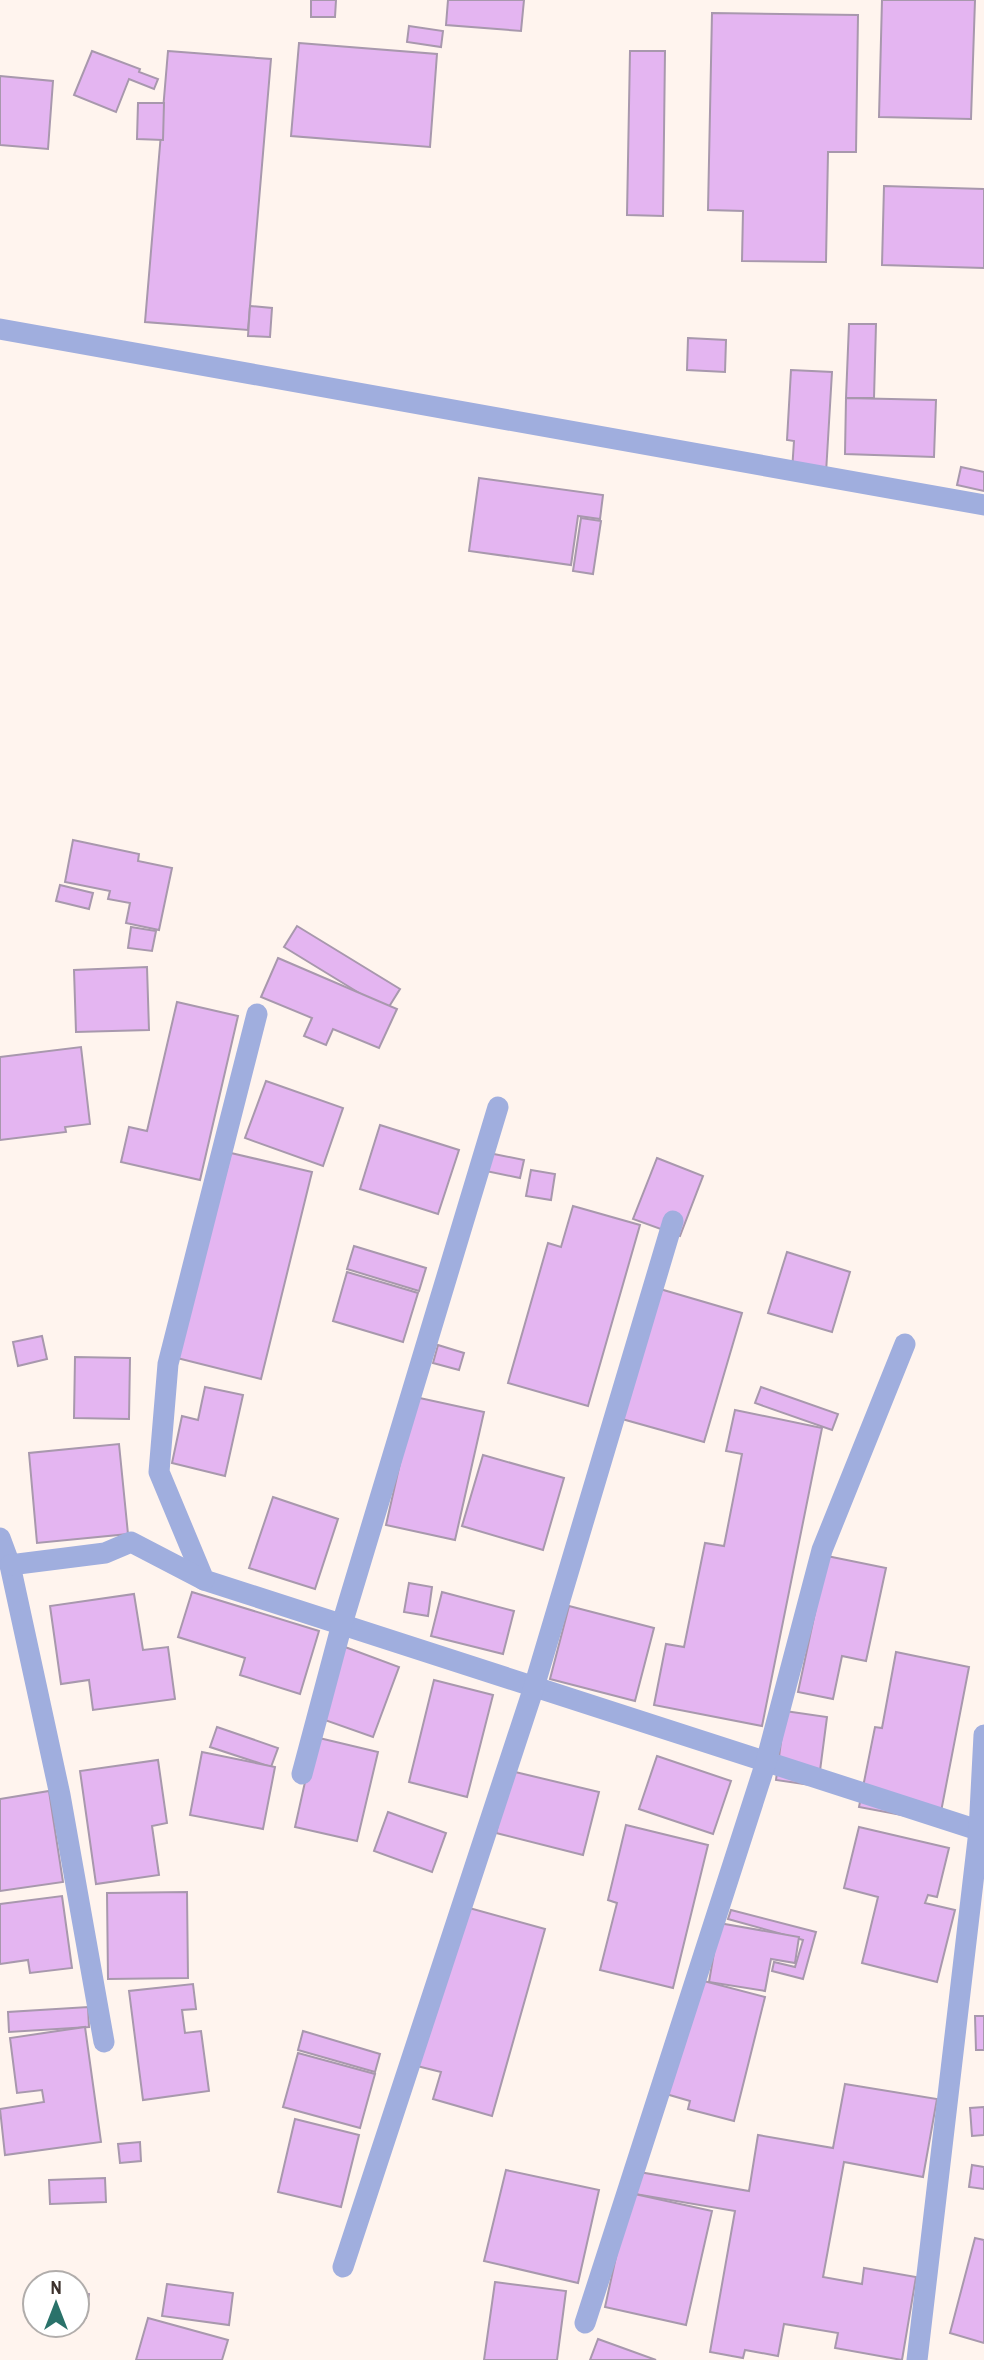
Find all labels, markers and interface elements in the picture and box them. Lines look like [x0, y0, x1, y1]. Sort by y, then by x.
north arrow [21, 2269, 91, 2339]
text: N [50, 2274, 62, 2300]

